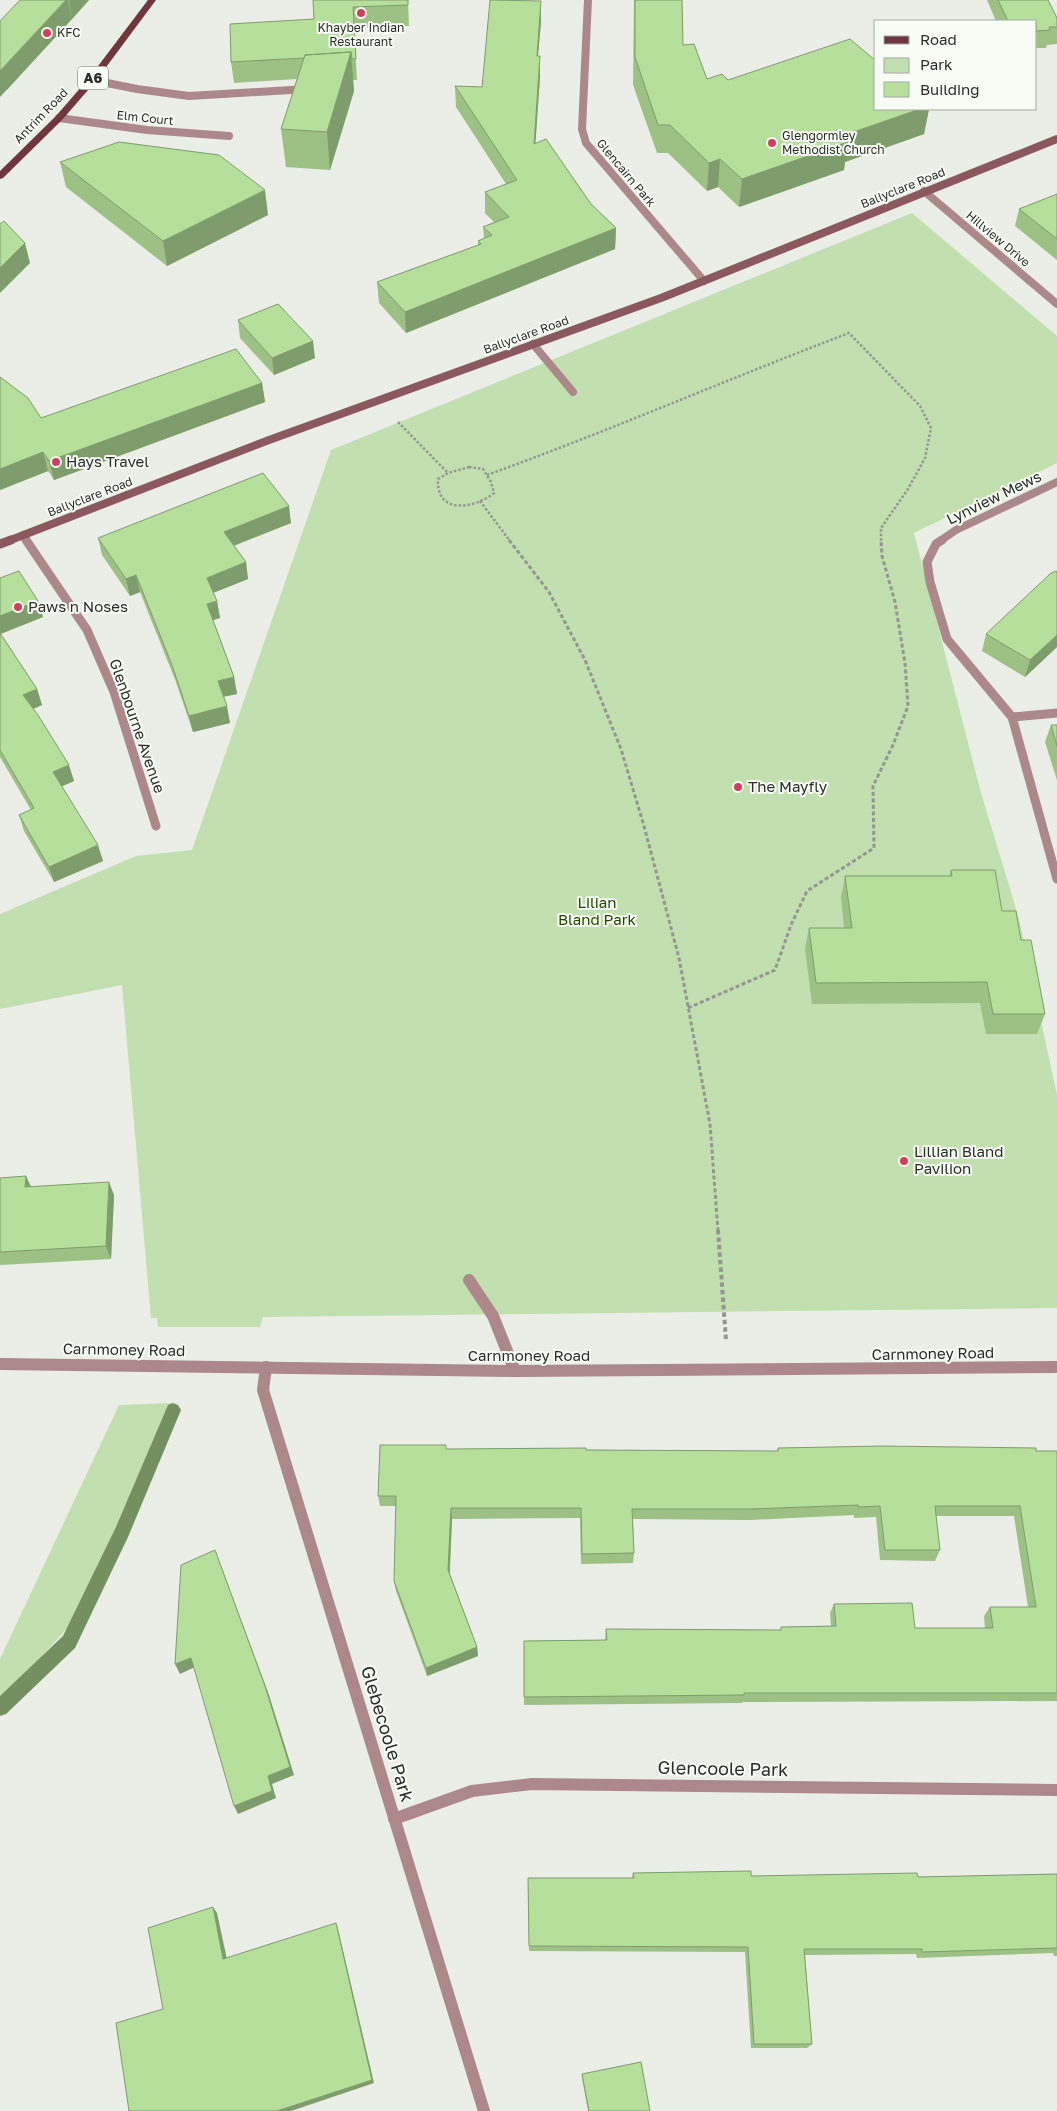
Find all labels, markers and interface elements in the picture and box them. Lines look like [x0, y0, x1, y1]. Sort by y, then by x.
marker: Khayber Indian Restaurant [355, 7, 367, 19]
place label: Khayber Indian Restaurant [318, 20, 404, 49]
legend [874, 20, 1037, 110]
place label: KFC [57, 25, 81, 40]
marker: KFC [41, 27, 53, 39]
text: Road [920, 30, 957, 48]
text: Park [920, 55, 953, 73]
road number: A6 [78, 66, 108, 90]
text: Building [920, 80, 980, 98]
street label: Antrim Road [11, 85, 71, 146]
street label: Elm Court [116, 107, 174, 128]
place label: Glengormley Methodist Church [782, 128, 885, 157]
street label: Glencairn Park [594, 136, 659, 210]
marker: Glengormley Methodist Church [766, 137, 778, 149]
street label: Ballyclare Road [858, 164, 947, 211]
street label: Hillview Drive [963, 207, 1033, 270]
street label: Ballyclare Road [481, 312, 571, 357]
place label: Hays Travel [66, 452, 149, 470]
marker: Hays Travel [50, 456, 62, 468]
street label: Lynview Mews [943, 466, 1044, 528]
street label: Ballyclare Road [45, 473, 134, 520]
place label: Paws n Noses [28, 597, 128, 615]
marker: Paws n Noses [12, 601, 24, 613]
street label: Glenbourne Avenue [106, 656, 169, 796]
place label: The Mayfly [748, 777, 828, 795]
marker: The Mayfly [732, 781, 744, 793]
park label: Lilian Bland Park [558, 893, 637, 928]
place label: Lillian Bland Pavilion [914, 1142, 1003, 1177]
marker: Lillian Bland Pavilion [898, 1155, 910, 1167]
street label: Carnmoney Road [63, 1339, 185, 1359]
street label: Carnmoney Road [872, 1343, 994, 1363]
street label: Carnmoney Road [468, 1346, 590, 1364]
street label: Glebecoole Park [357, 1663, 419, 1804]
street label: Glencoole Park [657, 1756, 789, 1780]

